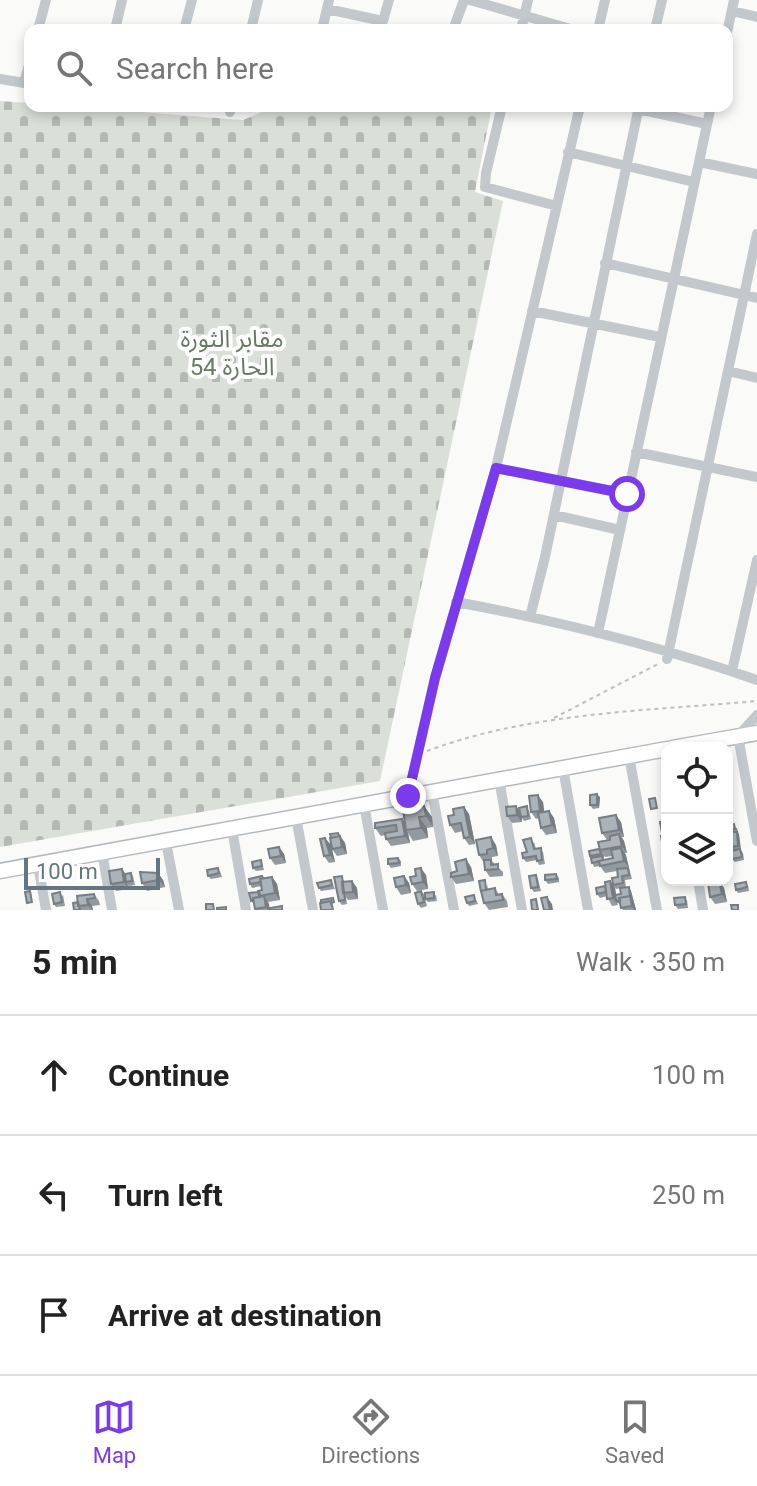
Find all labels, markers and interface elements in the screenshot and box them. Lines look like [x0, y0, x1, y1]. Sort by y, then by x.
search box [24, 24, 733, 112]
icon: search [52, 46, 96, 90]
text: Search here [116, 51, 274, 86]
park label: مقابر الثورة الحارة 54 [180, 325, 284, 381]
route start [609, 476, 645, 512]
map controls [661, 742, 733, 886]
button: locate [661, 742, 733, 814]
route end [390, 778, 426, 814]
button: layers [661, 814, 733, 886]
scale bar [24, 854, 160, 890]
text: 100 m [36, 859, 98, 884]
text: 5 min [32, 942, 117, 982]
text: Walk · 350 m [576, 947, 725, 977]
icon: ahead [32, 1053, 76, 1097]
text: Continue [108, 1058, 229, 1093]
text: 100 m [652, 1060, 725, 1090]
icon: left [32, 1173, 76, 1217]
text: Turn left [108, 1178, 223, 1213]
text: 250 m [652, 1180, 725, 1210]
icon: arrive [32, 1293, 76, 1337]
text: Arrive at destination [108, 1298, 382, 1333]
tab: Map [92, 1395, 136, 1468]
tab: Directions [321, 1395, 420, 1468]
tab: Saved [605, 1395, 665, 1468]

